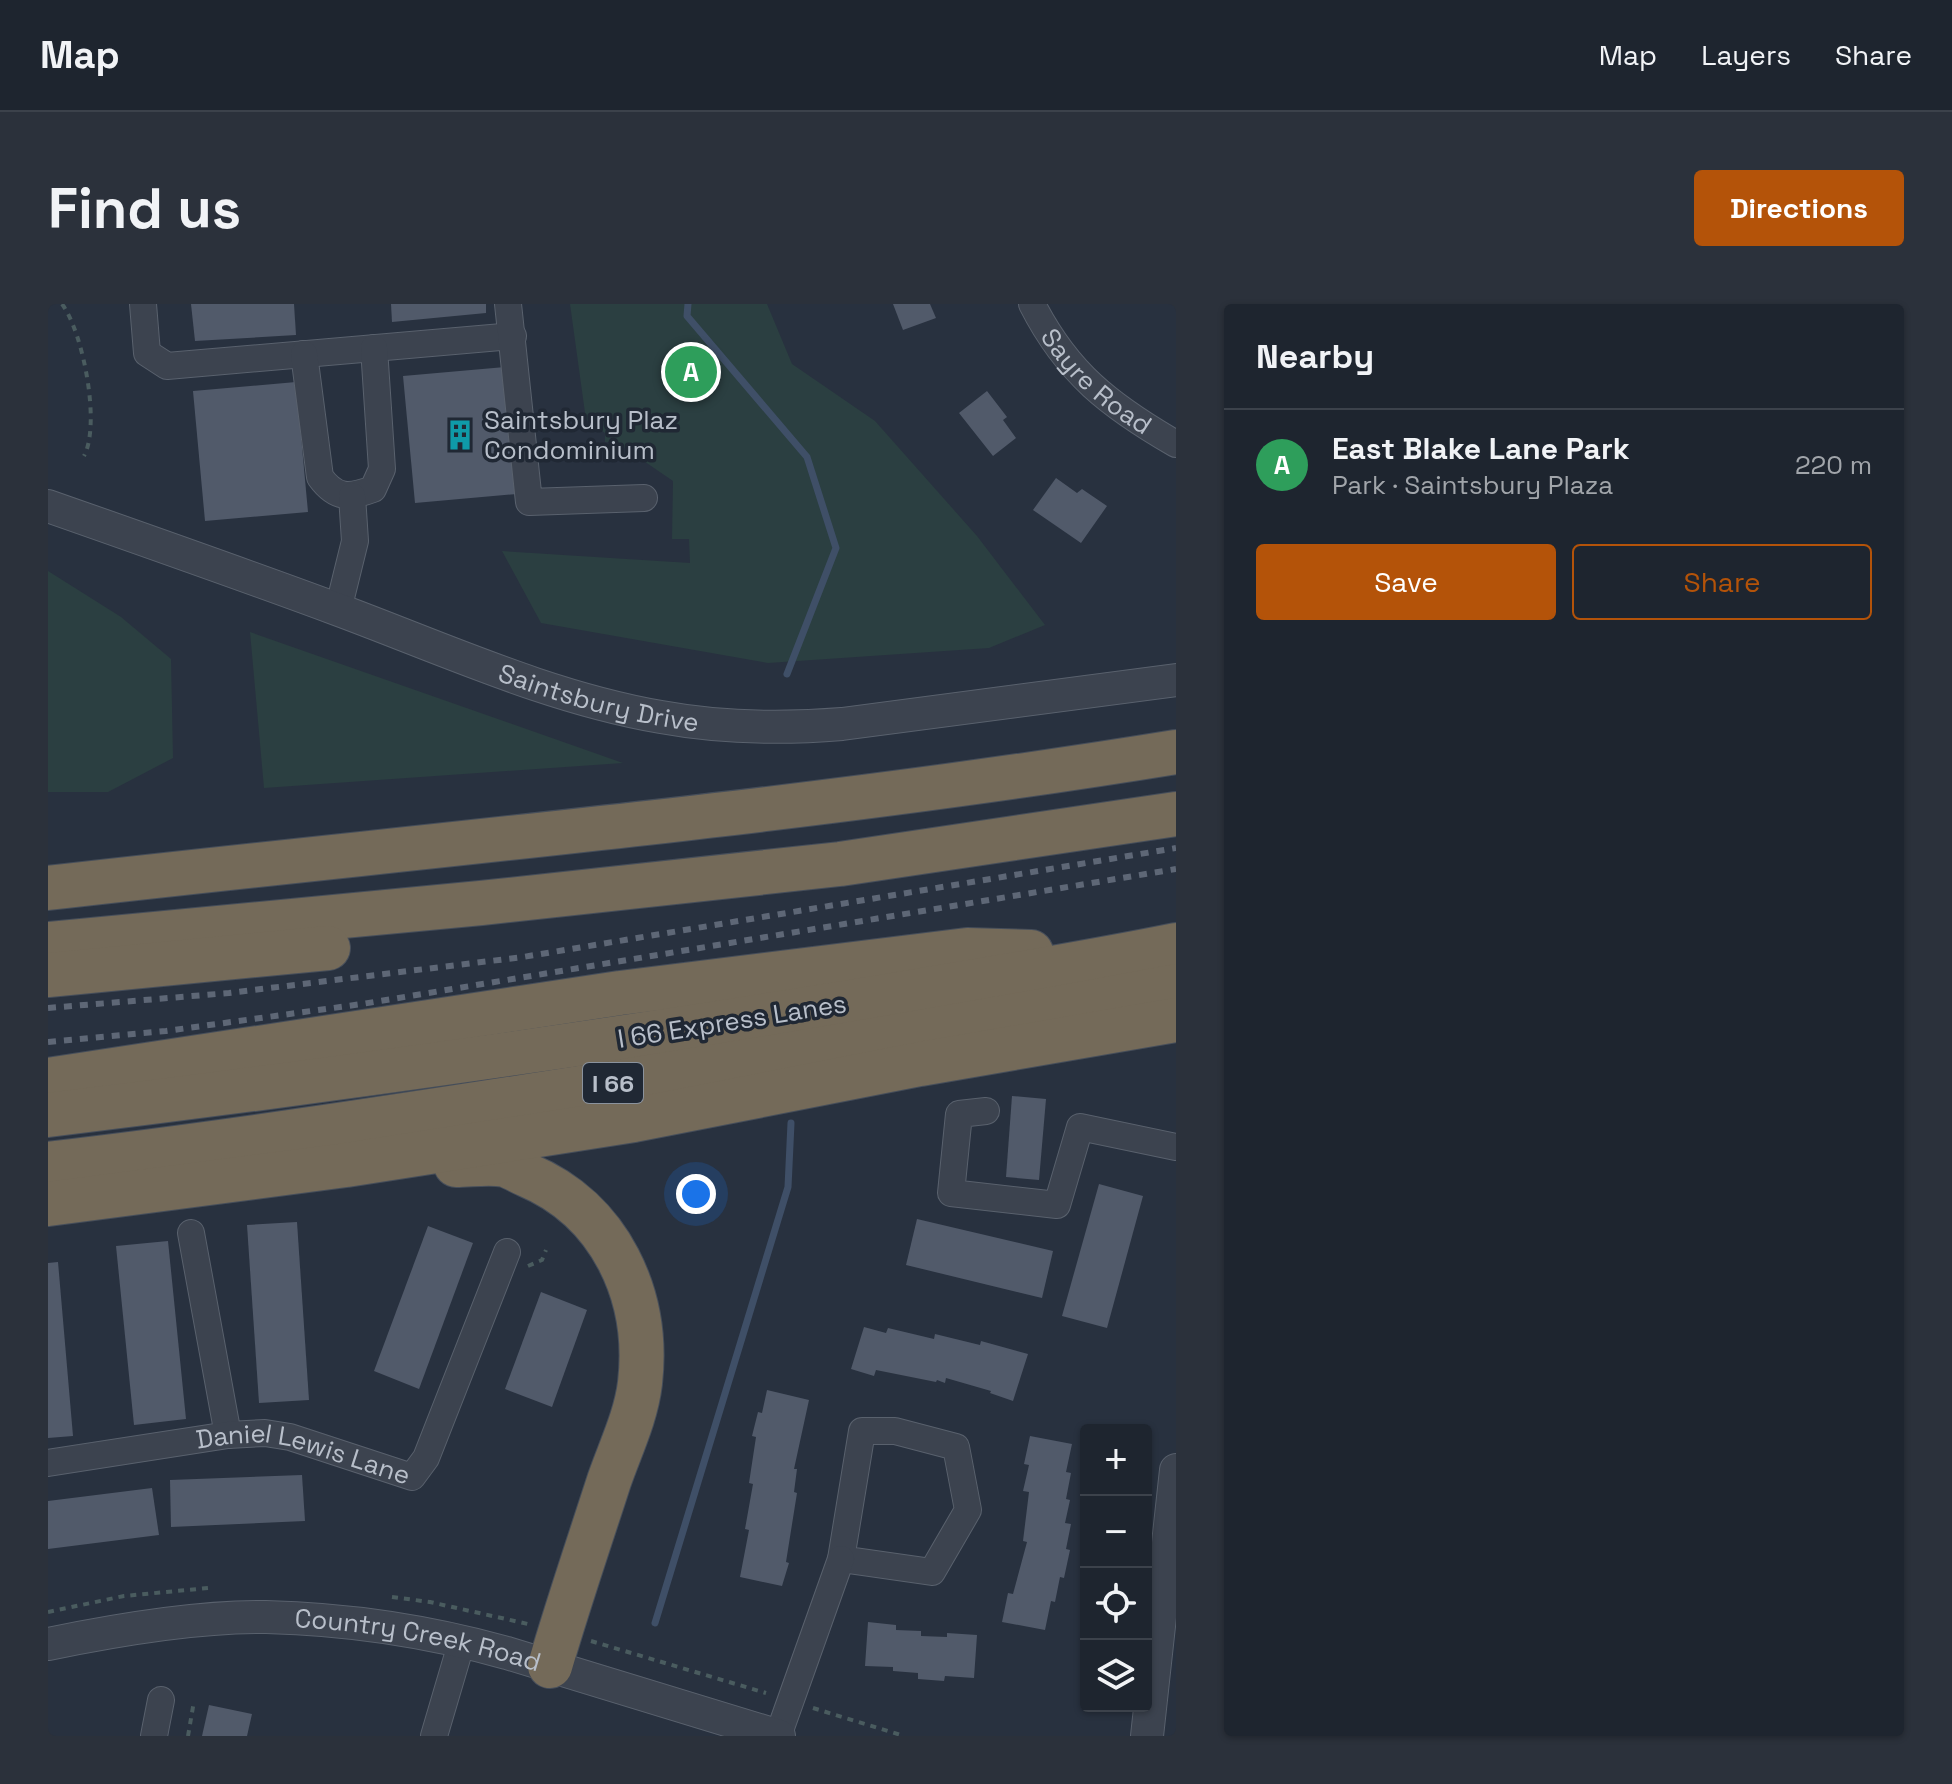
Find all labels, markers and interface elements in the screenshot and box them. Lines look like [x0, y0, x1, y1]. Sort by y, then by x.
text: Map [40, 31, 120, 79]
text: Map [1599, 37, 1657, 73]
text: Layers [1701, 37, 1791, 73]
text: Share [1835, 37, 1912, 73]
button: Directions [1694, 170, 1904, 246]
text: Find us [48, 173, 241, 244]
street label: Sayre Road [1033, 322, 1158, 442]
text: Nearby [1256, 335, 1374, 378]
pin: A [665, 342, 717, 402]
place label: Saintsbury Plaz Condominium [484, 403, 678, 467]
building icon: Saintsbury Plaz Condominium [443, 418, 477, 452]
text: East Blake Lane Park [1332, 429, 1630, 468]
text: A [1274, 448, 1290, 482]
text: 220 m [1795, 448, 1872, 482]
text: Park · Saintsbury Plaza [1332, 468, 1613, 502]
button: Save [1256, 544, 1556, 620]
button: Share [1572, 544, 1872, 620]
street label: Saintsbury Drive [494, 656, 701, 740]
street label: I 66 Express Lanes [615, 986, 849, 1056]
road number: I 66 [583, 1063, 643, 1103]
your location [676, 1174, 716, 1214]
street label: Daniel Lewis Lane [193, 1416, 415, 1492]
map controls [1080, 1424, 1152, 1712]
button: + [1080, 1424, 1152, 1496]
button: − [1080, 1496, 1152, 1568]
button: locate [1080, 1568, 1152, 1640]
street label: Country Creek Road [294, 1601, 545, 1679]
button: layers [1080, 1640, 1152, 1712]

